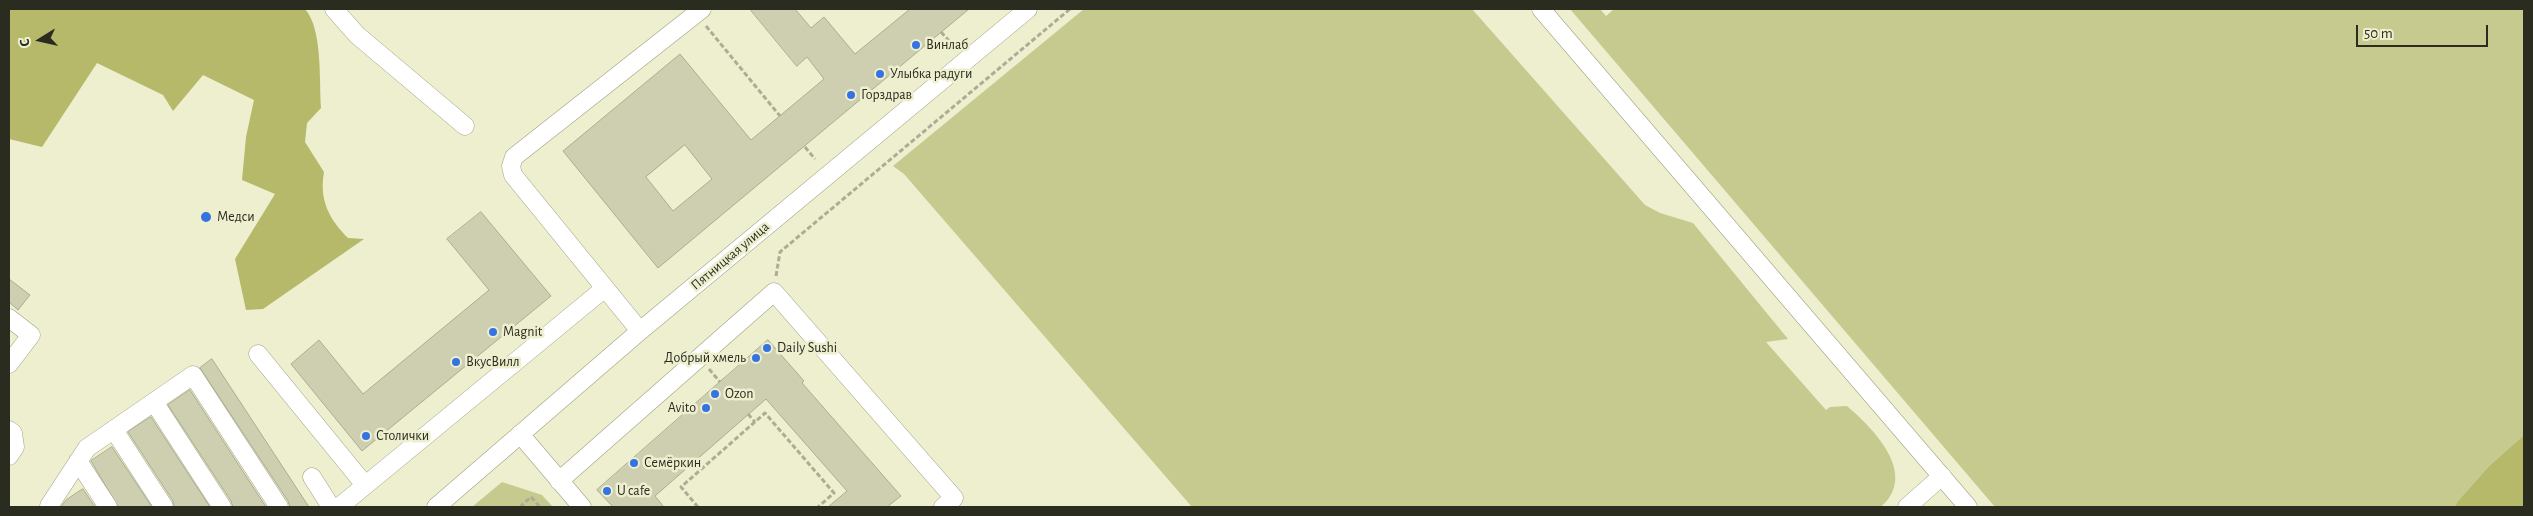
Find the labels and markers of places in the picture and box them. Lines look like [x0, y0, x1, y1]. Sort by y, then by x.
place label: Винлаб [926, 37, 968, 53]
marker: Винлаб [910, 39, 922, 51]
place label: Улыбка радуги [890, 66, 972, 82]
marker: Улыбка радуги [874, 68, 886, 80]
place label: Горздрав [861, 87, 912, 103]
marker: Горздрав [845, 89, 857, 101]
place label: Медси [217, 209, 255, 225]
marker: Медси [199, 210, 213, 224]
place label: Magnit [503, 324, 542, 340]
marker: Magnit [487, 326, 499, 338]
place label: Daily Sushi [777, 340, 837, 356]
marker: Daily Sushi [761, 342, 773, 354]
place label: Добрый хмель [664, 350, 746, 366]
marker: Добрый хмель [750, 352, 762, 364]
place label: ВкусВилл [466, 354, 519, 370]
marker: ВкусВилл [450, 356, 462, 368]
place label: Ozon [725, 386, 753, 402]
marker: Ozon [709, 388, 721, 400]
place label: Avito [668, 400, 696, 416]
marker: Avito [700, 402, 712, 414]
place label: Столички [376, 428, 429, 444]
marker: Столички [360, 430, 372, 442]
place label: Семёркин [644, 455, 701, 471]
marker: Семёркин [628, 457, 640, 469]
place label: U cafe [617, 483, 650, 499]
marker: U cafe [601, 485, 613, 497]

